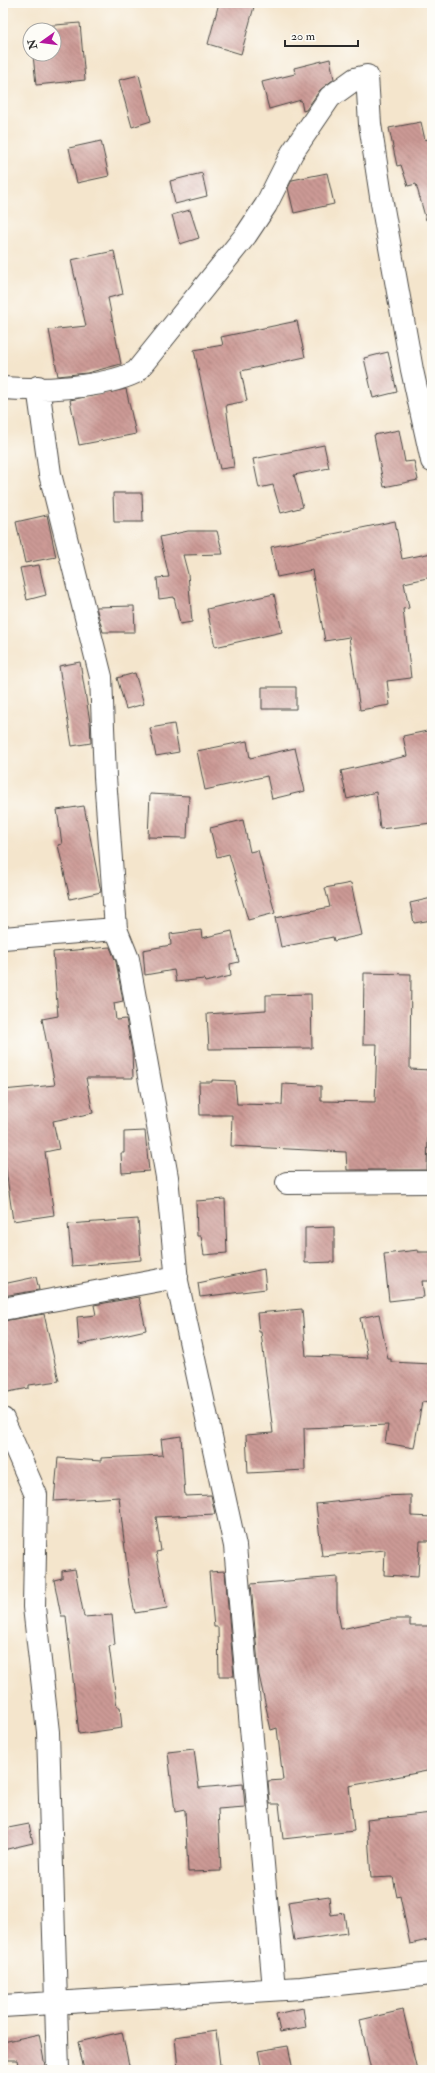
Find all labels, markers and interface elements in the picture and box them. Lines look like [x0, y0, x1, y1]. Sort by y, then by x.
north arrow [22, 22, 62, 62]
scale bar [285, 22, 358, 48]
text: 20 m [291, 29, 316, 44]
text: N [25, 37, 41, 52]

